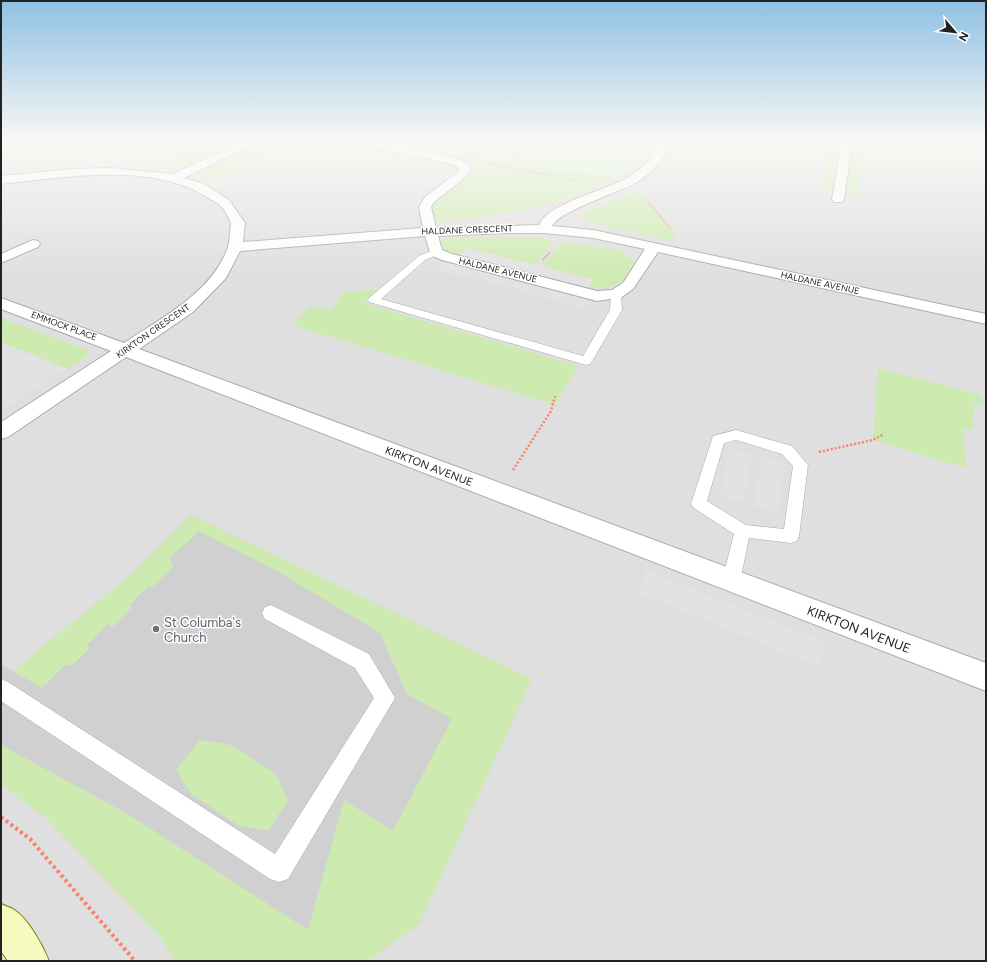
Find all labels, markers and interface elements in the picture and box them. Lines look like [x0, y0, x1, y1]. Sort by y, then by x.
north arrow [935, 12, 975, 52]
text: N [956, 30, 971, 43]
street label: HALDANE CRESCENT [421, 222, 513, 237]
street label: HALDANE AVENUE [458, 254, 538, 285]
street label: HALDANE AVENUE [780, 269, 861, 296]
street label: KIRKTON CRESCENT [114, 301, 191, 360]
street label: EMMOCK PLACE [30, 309, 99, 343]
street label: KIRKTON AVENUE [383, 444, 475, 489]
street label: KIRKTON AVENUE [805, 603, 913, 656]
place label: St Columba's Church [164, 615, 241, 645]
marker: St Columba's Church [151, 624, 161, 634]

